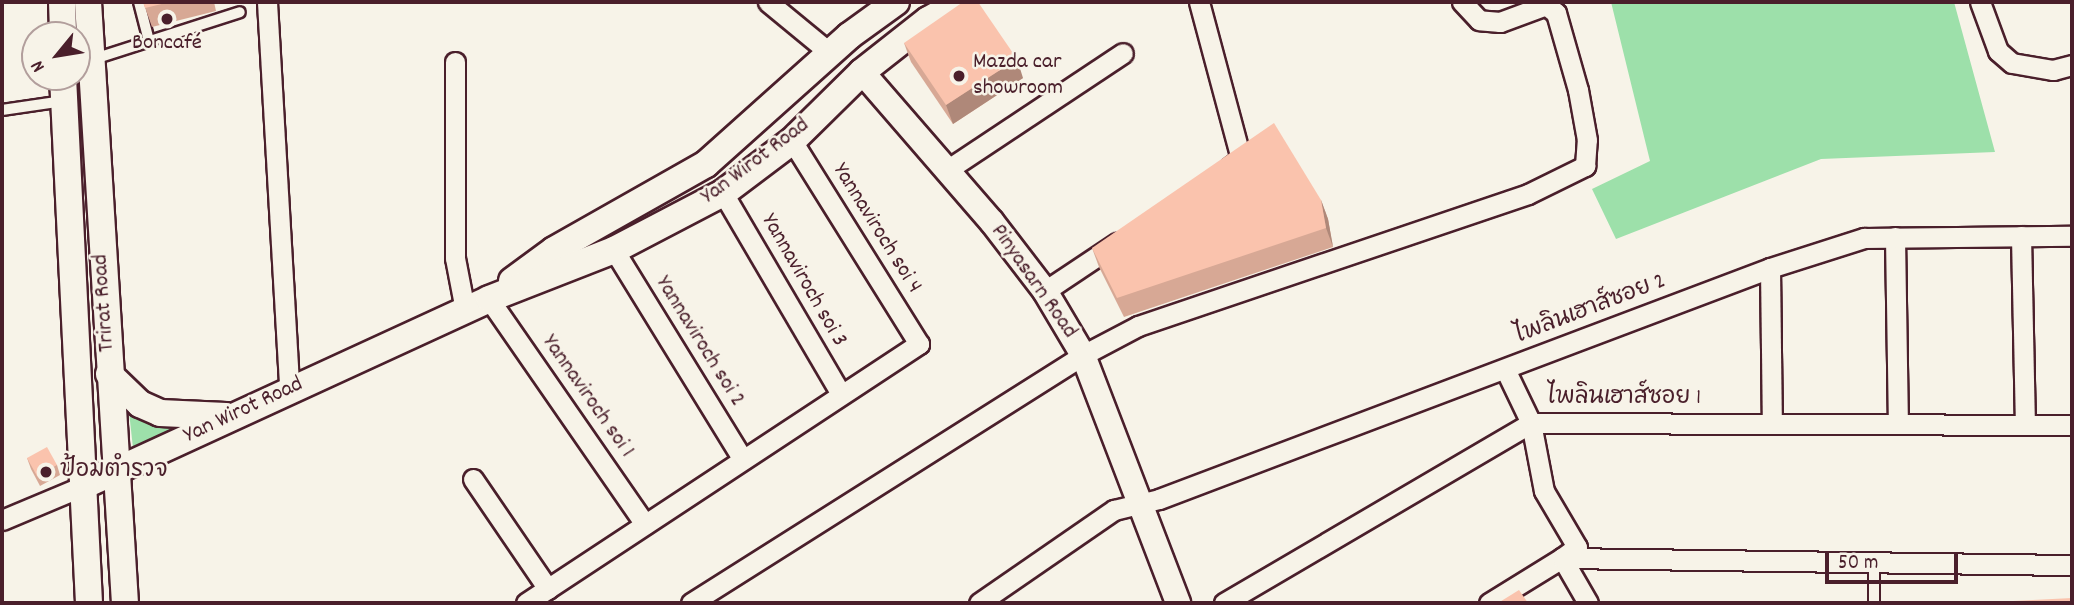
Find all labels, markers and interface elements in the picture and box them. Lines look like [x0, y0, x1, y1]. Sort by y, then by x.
marker: Boncafé [159, 11, 175, 27]
north arrow [21, 21, 91, 91]
place label: Boncafé [132, 30, 202, 58]
place label: Mazda car showroom [973, 49, 1063, 103]
text: N [25, 55, 53, 77]
marker: Mazda car showroom [951, 68, 967, 84]
street label: Yan Wirot Road [697, 112, 815, 212]
street label: Yannaviroch soi 4 [825, 159, 927, 299]
street label: Yannaviroch soi 3 [754, 210, 852, 352]
street label: Pinyasarn Road [983, 219, 1083, 345]
street label: Trirat Road [88, 253, 122, 353]
street label: ไพลินเฮาส์ซอย 2 [1512, 269, 1670, 351]
street label: Yannaviroch soi 2 [648, 272, 750, 412]
street label: Yannaviroch soi 1 [535, 330, 639, 464]
street label: Yan Wirot Road [180, 371, 308, 451]
street label: ไพลินเฮาส์ซอย 1 [1547, 385, 1701, 413]
place label: ป้อมตำรวจ [60, 458, 167, 486]
marker: ป้อมตำรวจ [38, 464, 54, 480]
scale bar [1829, 538, 1962, 582]
text: 50 m [1838, 549, 1878, 579]

